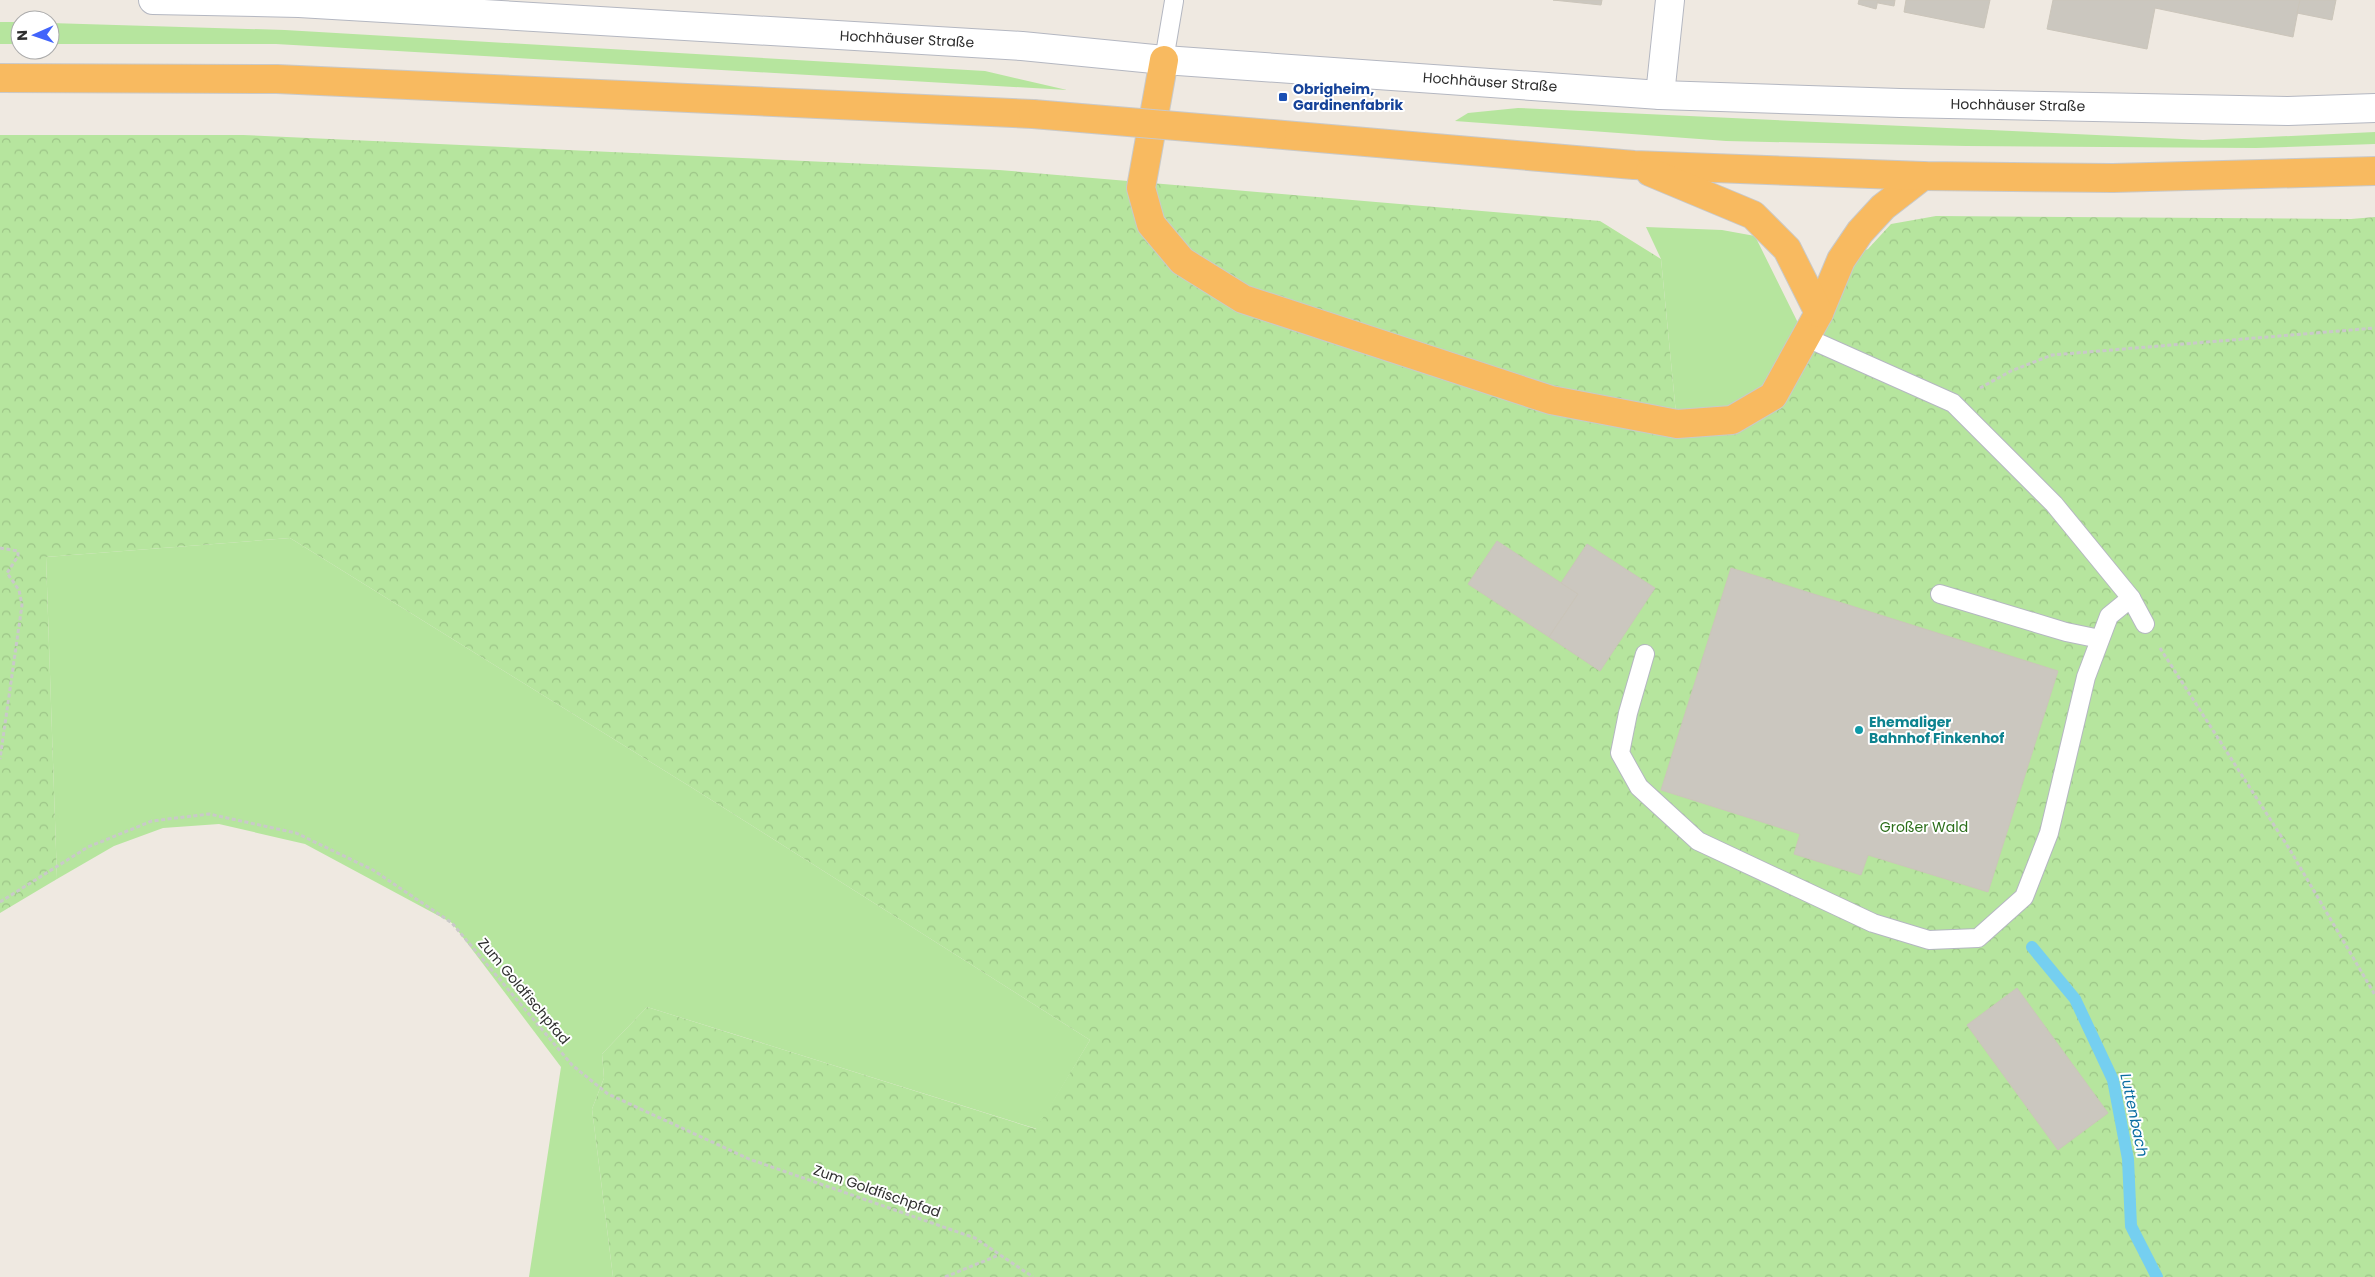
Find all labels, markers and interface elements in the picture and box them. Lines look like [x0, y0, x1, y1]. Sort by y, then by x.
north arrow [10, 10, 60, 60]
street label: Hochhäuser Straße [839, 25, 975, 53]
text: N [12, 30, 32, 41]
street label: Hochhäuser Straße [1422, 67, 1558, 97]
place label: Obrigheim, Gardinenfabrik [1293, 79, 1403, 115]
marker: Obrigheim, Gardinenfabrik [1277, 91, 1289, 103]
street label: Hochhäuser Straße [1951, 94, 2086, 116]
place label: Ehemaliger Bahnhof Finkenhof [1869, 712, 2004, 748]
marker: Ehemaliger Bahnhof Finkenhof [1853, 724, 1865, 736]
park label: Großer Wald [1880, 817, 1968, 837]
street label: Zum Goldfischpfad [474, 934, 574, 1048]
water label: Luttenbach [2115, 1071, 2154, 1159]
street label: Zum Goldfischpfad [811, 1160, 943, 1222]

